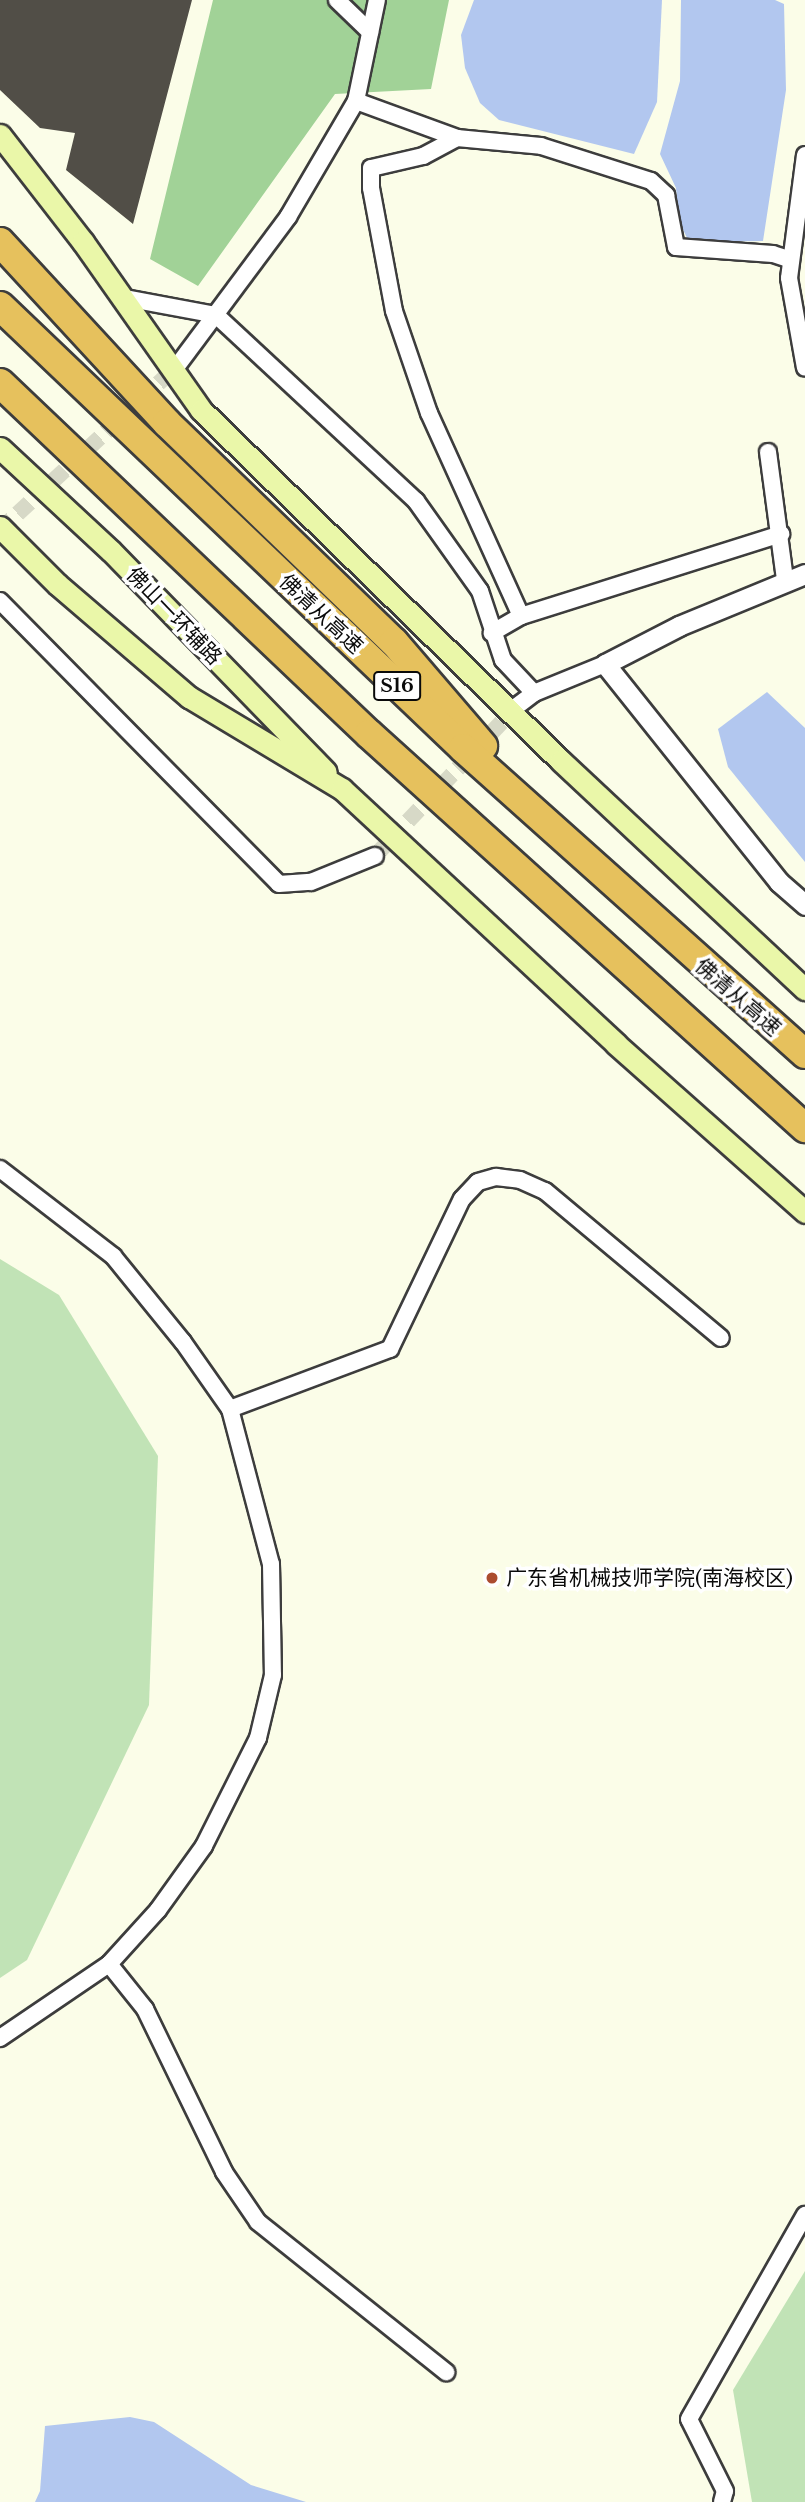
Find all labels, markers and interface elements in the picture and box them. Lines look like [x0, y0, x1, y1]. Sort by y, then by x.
street label: 佛山一环辅路 [121, 562, 227, 670]
street label: 佛清从高速 [274, 569, 368, 659]
road number: S16 [372, 670, 422, 702]
street label: 佛清从高速 [690, 953, 786, 1041]
place label: 广东省机械技师学院(南海校区) [506, 1565, 793, 1591]
marker: 广东省机械技师学院(南海校区) [484, 1570, 500, 1586]

